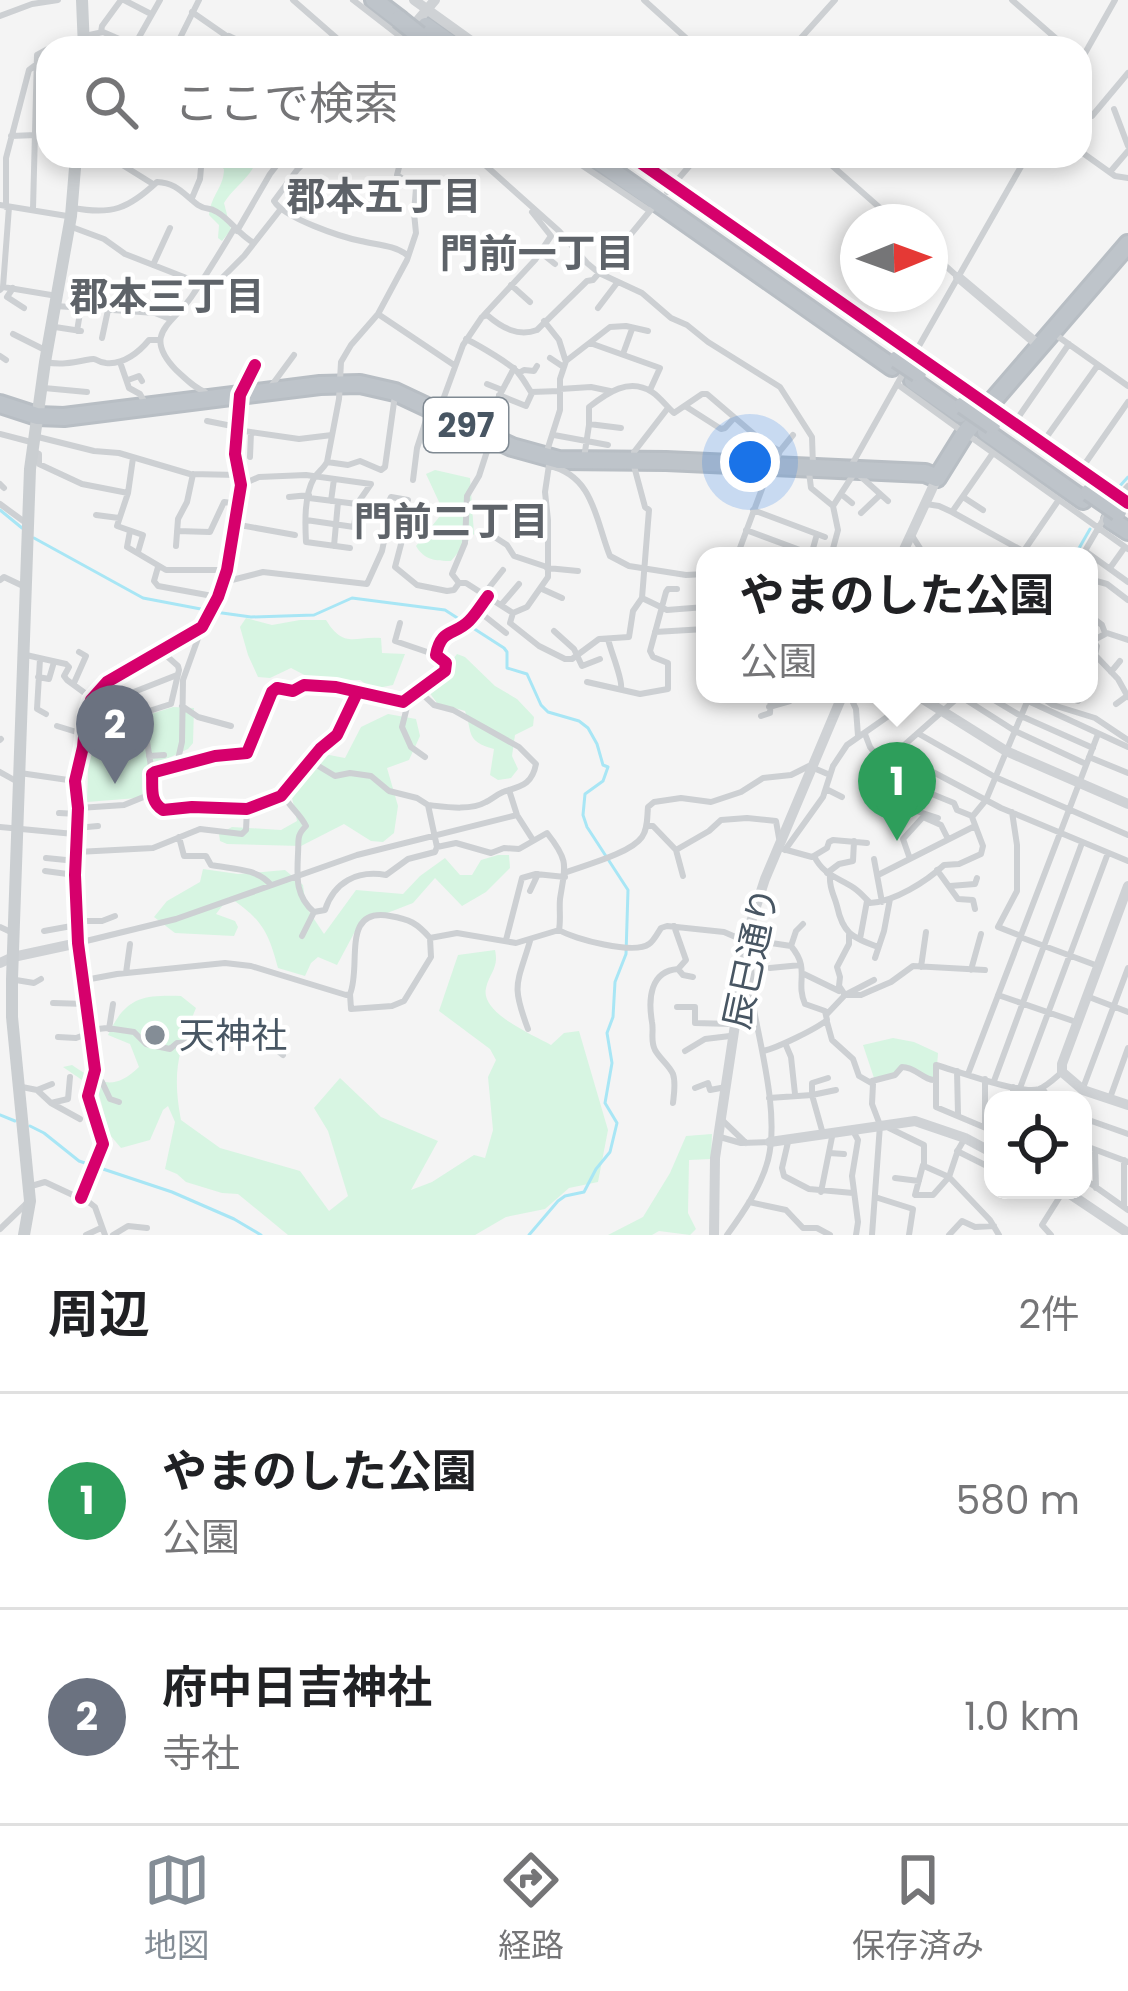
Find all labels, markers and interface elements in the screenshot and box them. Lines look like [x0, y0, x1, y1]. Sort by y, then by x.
search box [36, 36, 1092, 168]
icon: search [78, 69, 144, 135]
text: ここで検索 [174, 72, 399, 135]
district label: 郡本五丁目 [286, 169, 482, 224]
north arrow [840, 204, 948, 312]
district label: 門前一丁目 [439, 226, 635, 281]
district label: 郡本三丁目 [69, 269, 265, 324]
road number: 297 [424, 398, 508, 452]
your location [720, 432, 780, 492]
district label: 門前二丁目 [353, 494, 549, 549]
popup [696, 547, 1098, 703]
text: やまのした公園 [739, 564, 1055, 627]
text: 公園 [739, 634, 818, 689]
pin: 2 [76, 685, 154, 784]
pin: 1 [858, 742, 936, 841]
street label: 辰巳通り [711, 882, 791, 1034]
place label: 天神社 [179, 1010, 287, 1061]
marker: 天神社 [142, 1022, 168, 1048]
map controls [984, 1091, 1092, 1199]
button: locate [984, 1091, 1092, 1199]
text: 周辺 [48, 1278, 150, 1350]
text: 2件 [1019, 1287, 1080, 1342]
text: やまのした公園 [162, 1440, 477, 1503]
text: 1 [80, 1473, 94, 1528]
text: 580 m [956, 1473, 1080, 1528]
text: 公園 [162, 1510, 240, 1565]
text: 府中日吉神社 [162, 1656, 432, 1719]
text: 2 [76, 1689, 98, 1744]
text: 1.0 km [964, 1689, 1080, 1744]
text: 寺社 [162, 1726, 240, 1781]
tab: 地図 [144, 1847, 210, 1971]
tab: 経路 [498, 1847, 564, 1971]
tab: 保存済み [852, 1847, 984, 1971]

